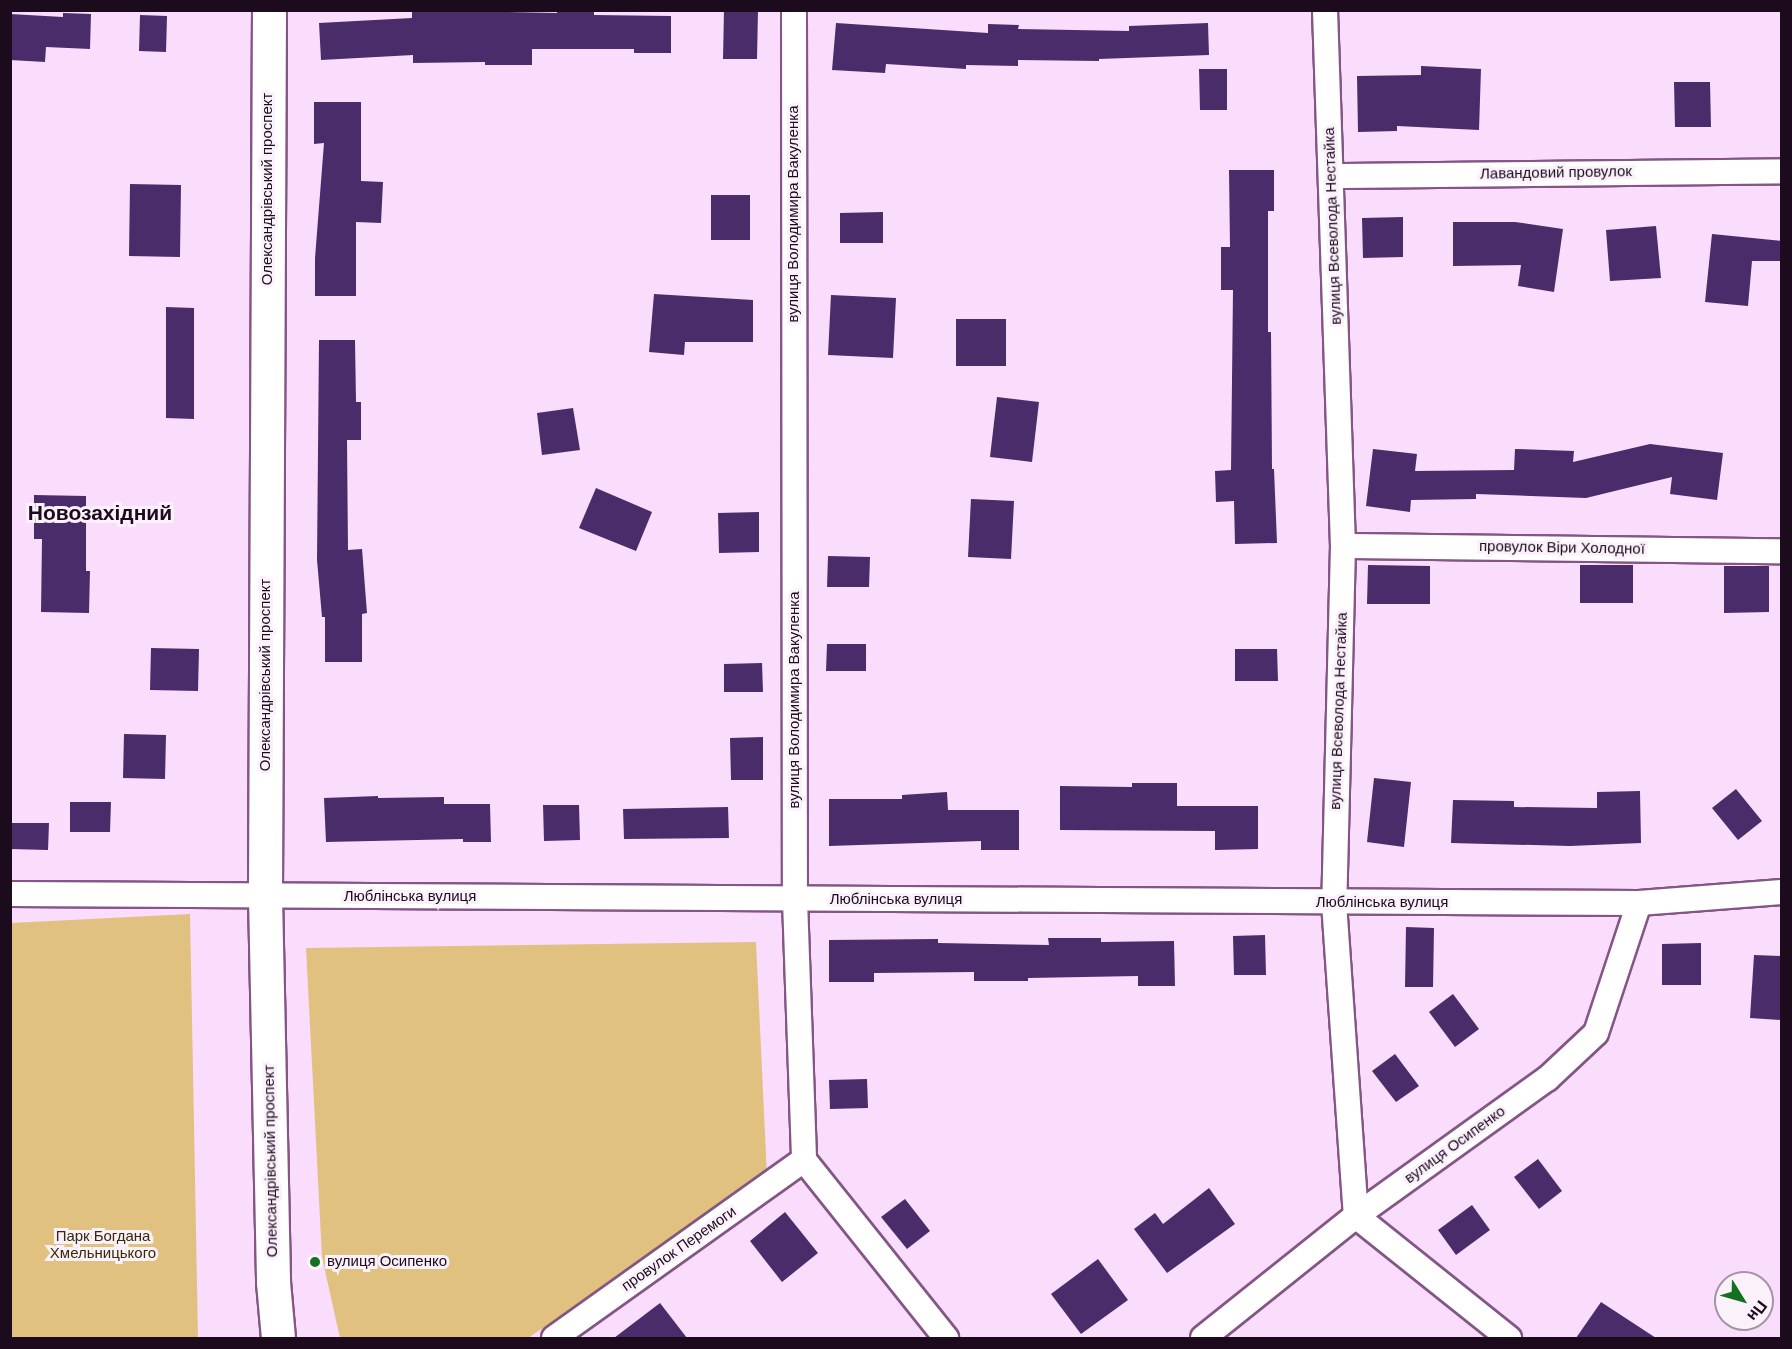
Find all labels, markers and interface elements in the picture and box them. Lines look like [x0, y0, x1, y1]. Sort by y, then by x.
street label: Олександрівський проспект [259, 93, 277, 285]
street label: вулиця Володимира Вакуленка [785, 106, 803, 322]
street label: вулиця Всеволода Нестайка [1321, 127, 1345, 325]
street label: Лавандовий провулок [1480, 163, 1632, 183]
district label: Новозахідний [28, 500, 172, 526]
street label: провулок Віри Холодної [1479, 538, 1645, 558]
street label: Олександрівський проспект [257, 579, 275, 771]
street label: вулиця Володимира Вакуленка [786, 592, 804, 808]
street label: вулиця Всеволода Нестайка [1327, 612, 1351, 810]
street label: Люблінська вулиця [344, 888, 476, 906]
street label: Люблінська вулиця [830, 891, 962, 909]
street label: Люблінська вулиця [1316, 894, 1448, 912]
street label: Олександрівський проспект [260, 1065, 282, 1257]
street label: вулиця Осипенко [1401, 1102, 1509, 1188]
street label: провулок Перемоги [618, 1203, 740, 1295]
park label: Парк Богдана Хмельницького [50, 1227, 156, 1262]
place label: вулиця Осипенко [327, 1253, 447, 1271]
marker: вулиця Осипенко [308, 1255, 322, 1269]
north arrow [1714, 1271, 1774, 1331]
text: Пн [1742, 1296, 1772, 1326]

